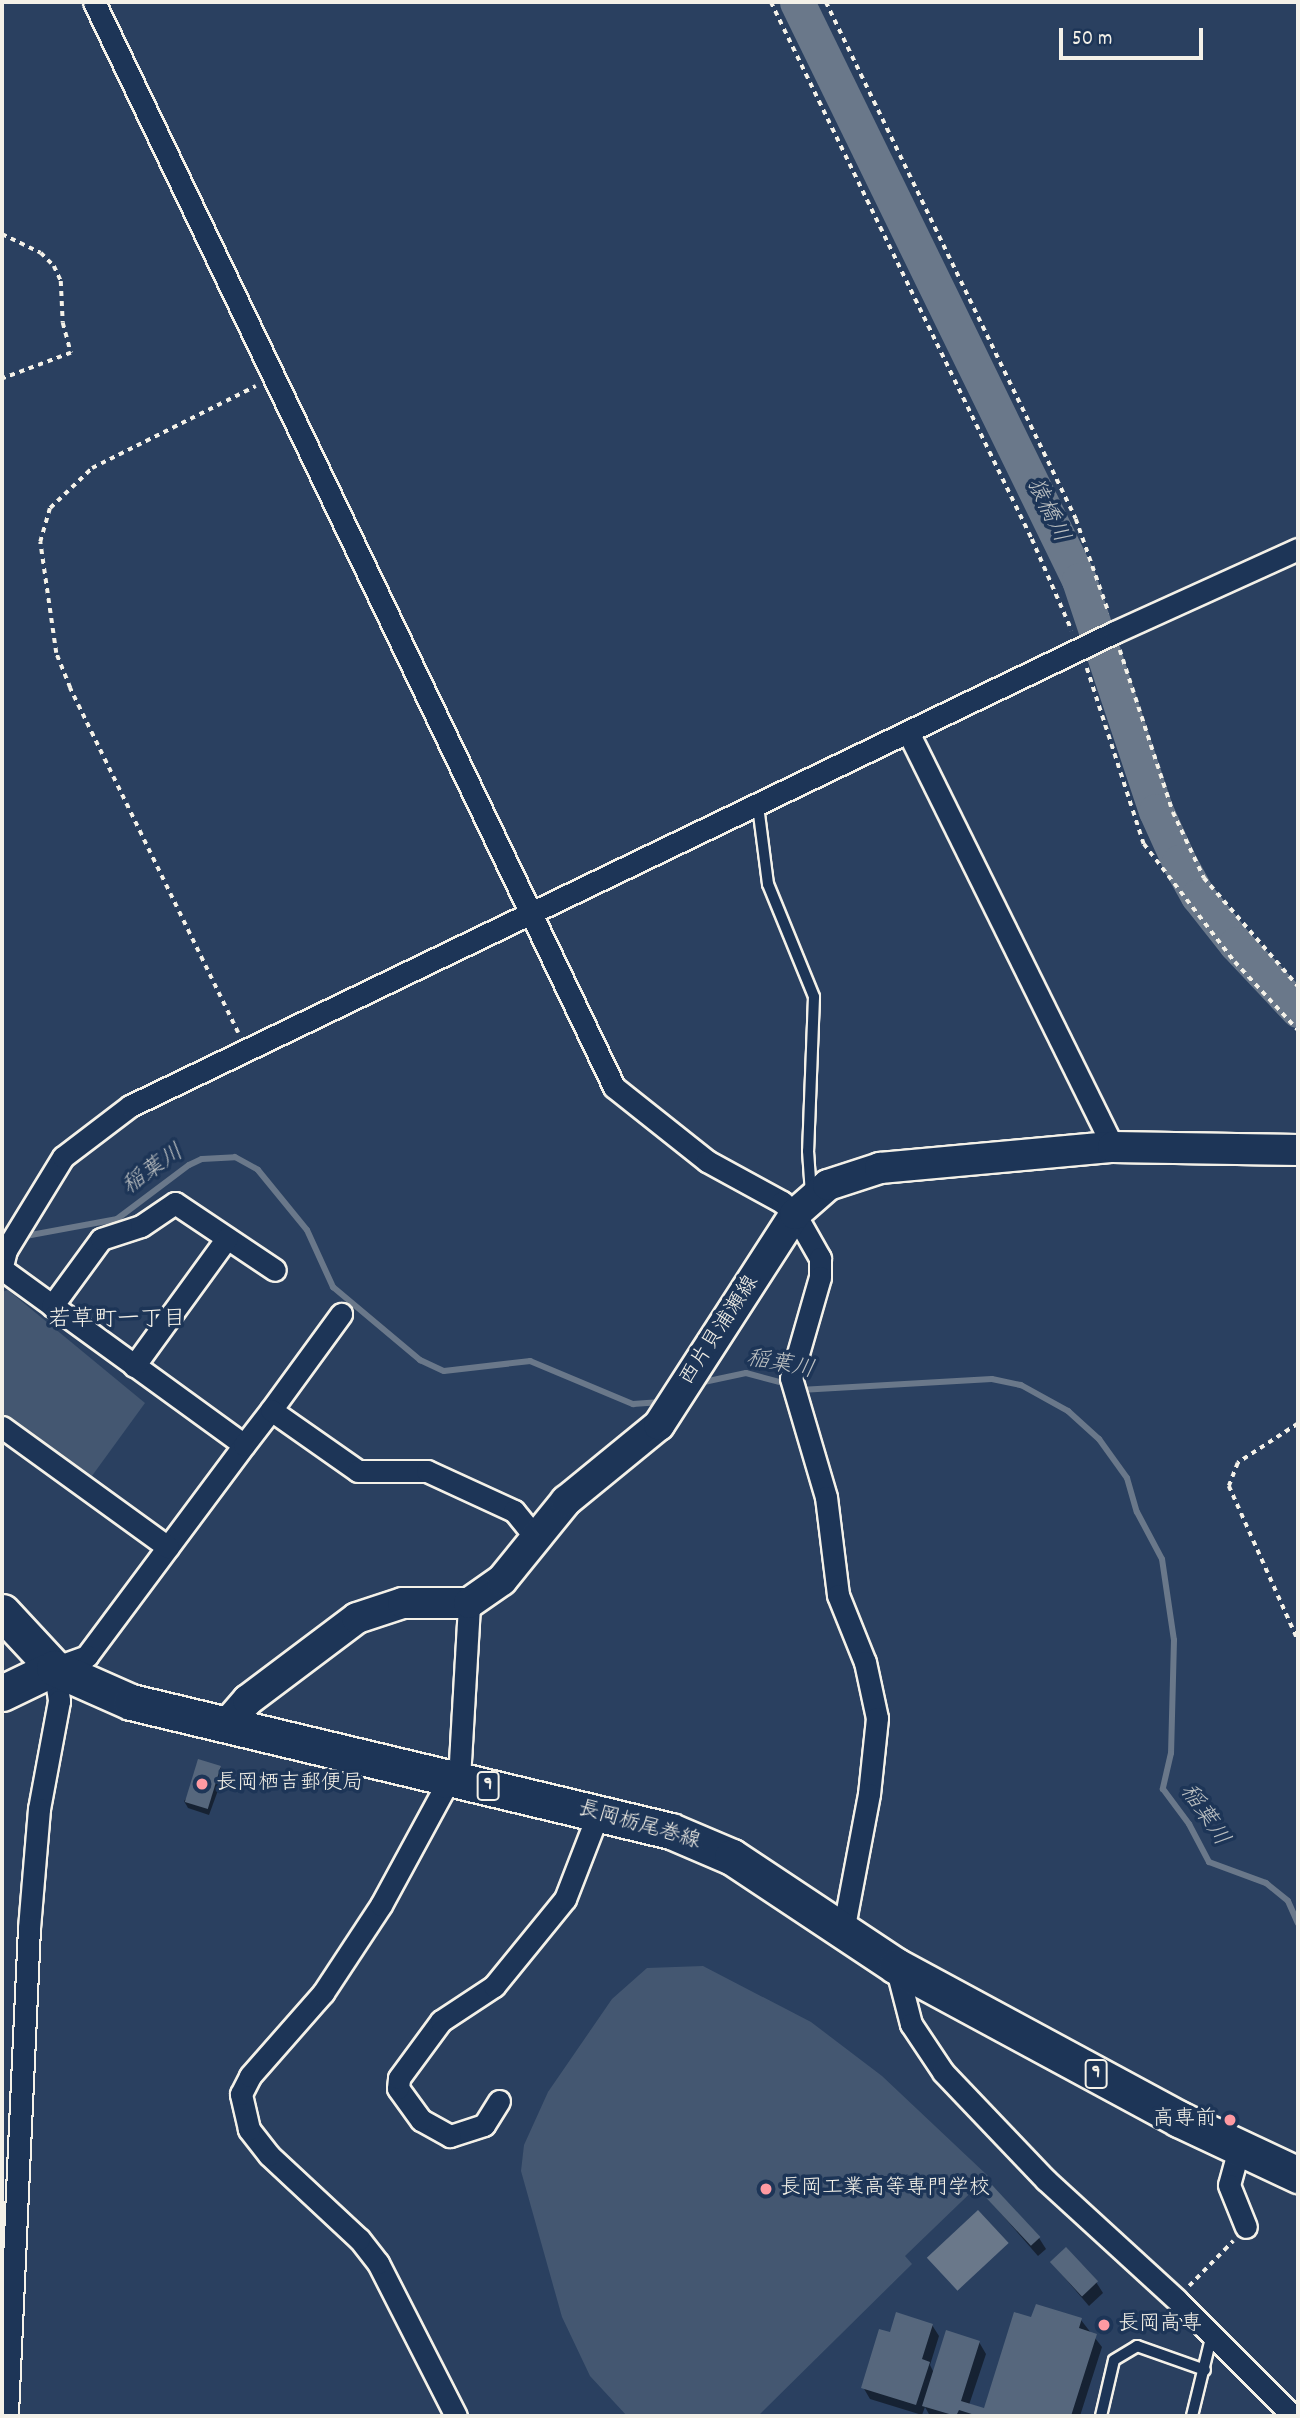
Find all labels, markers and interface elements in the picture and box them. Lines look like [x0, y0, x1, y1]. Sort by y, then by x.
scale bar [1062, 14, 1206, 58]
text: 50 m [1072, 25, 1112, 55]
water label: 猿橋川 [1018, 474, 1074, 548]
water label: 稲葉川 [118, 1140, 190, 1202]
street label: 西片貝浦瀬線 [675, 1271, 765, 1391]
district label: 若草町一丁目 [48, 1307, 186, 1335]
water label: 稲葉川 [744, 1346, 816, 1386]
road number: 9 [476, 1770, 500, 1801]
place label: 長岡栖吉郵便局 [216, 1771, 363, 1797]
marker: 長岡栖吉郵便局 [194, 1776, 210, 1792]
water label: 稲葉川 [1172, 1780, 1234, 1852]
street label: 長岡栃尾巻線 [575, 1797, 703, 1855]
road number: 9 [1084, 2058, 1108, 2090]
place label: 高専前 [1153, 2107, 1216, 2133]
marker: 高専前 [1222, 2112, 1238, 2128]
place label: 長岡工業高等専門学校 [780, 2176, 990, 2202]
marker: 長岡工業高等専門学校 [758, 2181, 774, 2197]
place label: 長岡高専 [1118, 2312, 1202, 2338]
marker: 長岡高専 [1096, 2317, 1112, 2333]

